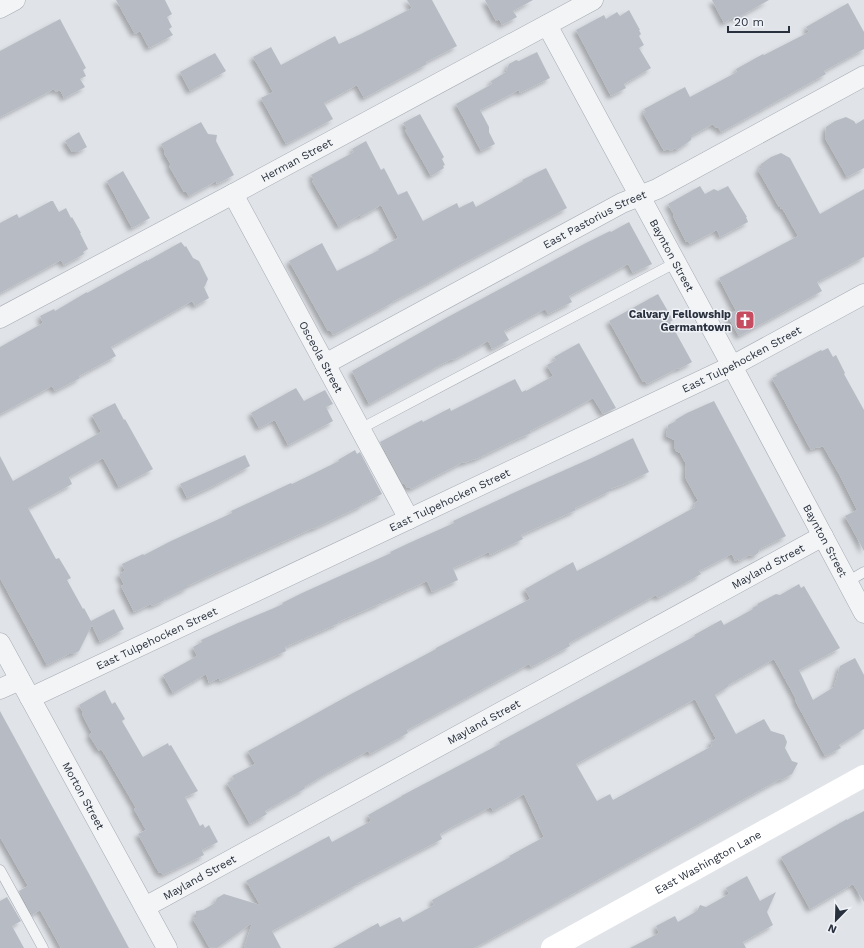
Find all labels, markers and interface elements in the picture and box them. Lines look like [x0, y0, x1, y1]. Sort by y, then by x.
scale bar [728, 8, 789, 34]
text: 20 m [734, 15, 764, 29]
street label: Herman Street [259, 136, 335, 185]
street label: East Pastorius Street [541, 188, 649, 252]
street label: Baynton Street [647, 217, 697, 294]
place label: Calvary Fellowship Germantown [629, 308, 731, 334]
church icon: Calvary Fellowship Germantown [734, 309, 756, 331]
street label: Osceola Street [296, 319, 345, 395]
street label: East Tulpehocken Street [680, 323, 804, 396]
street label: East Tulpehocken Street [387, 466, 513, 534]
street label: Baynton Street [800, 502, 850, 580]
street label: Mayland Street [729, 541, 807, 592]
street label: East Tulpehocken Street [94, 604, 220, 673]
street label: Mayland Street [445, 697, 523, 747]
street label: Morton Street [59, 760, 107, 832]
street label: East Washington Lane [653, 828, 764, 897]
street label: Mayland Street [161, 852, 239, 903]
north arrow [816, 900, 856, 940]
text: N [826, 921, 839, 936]

